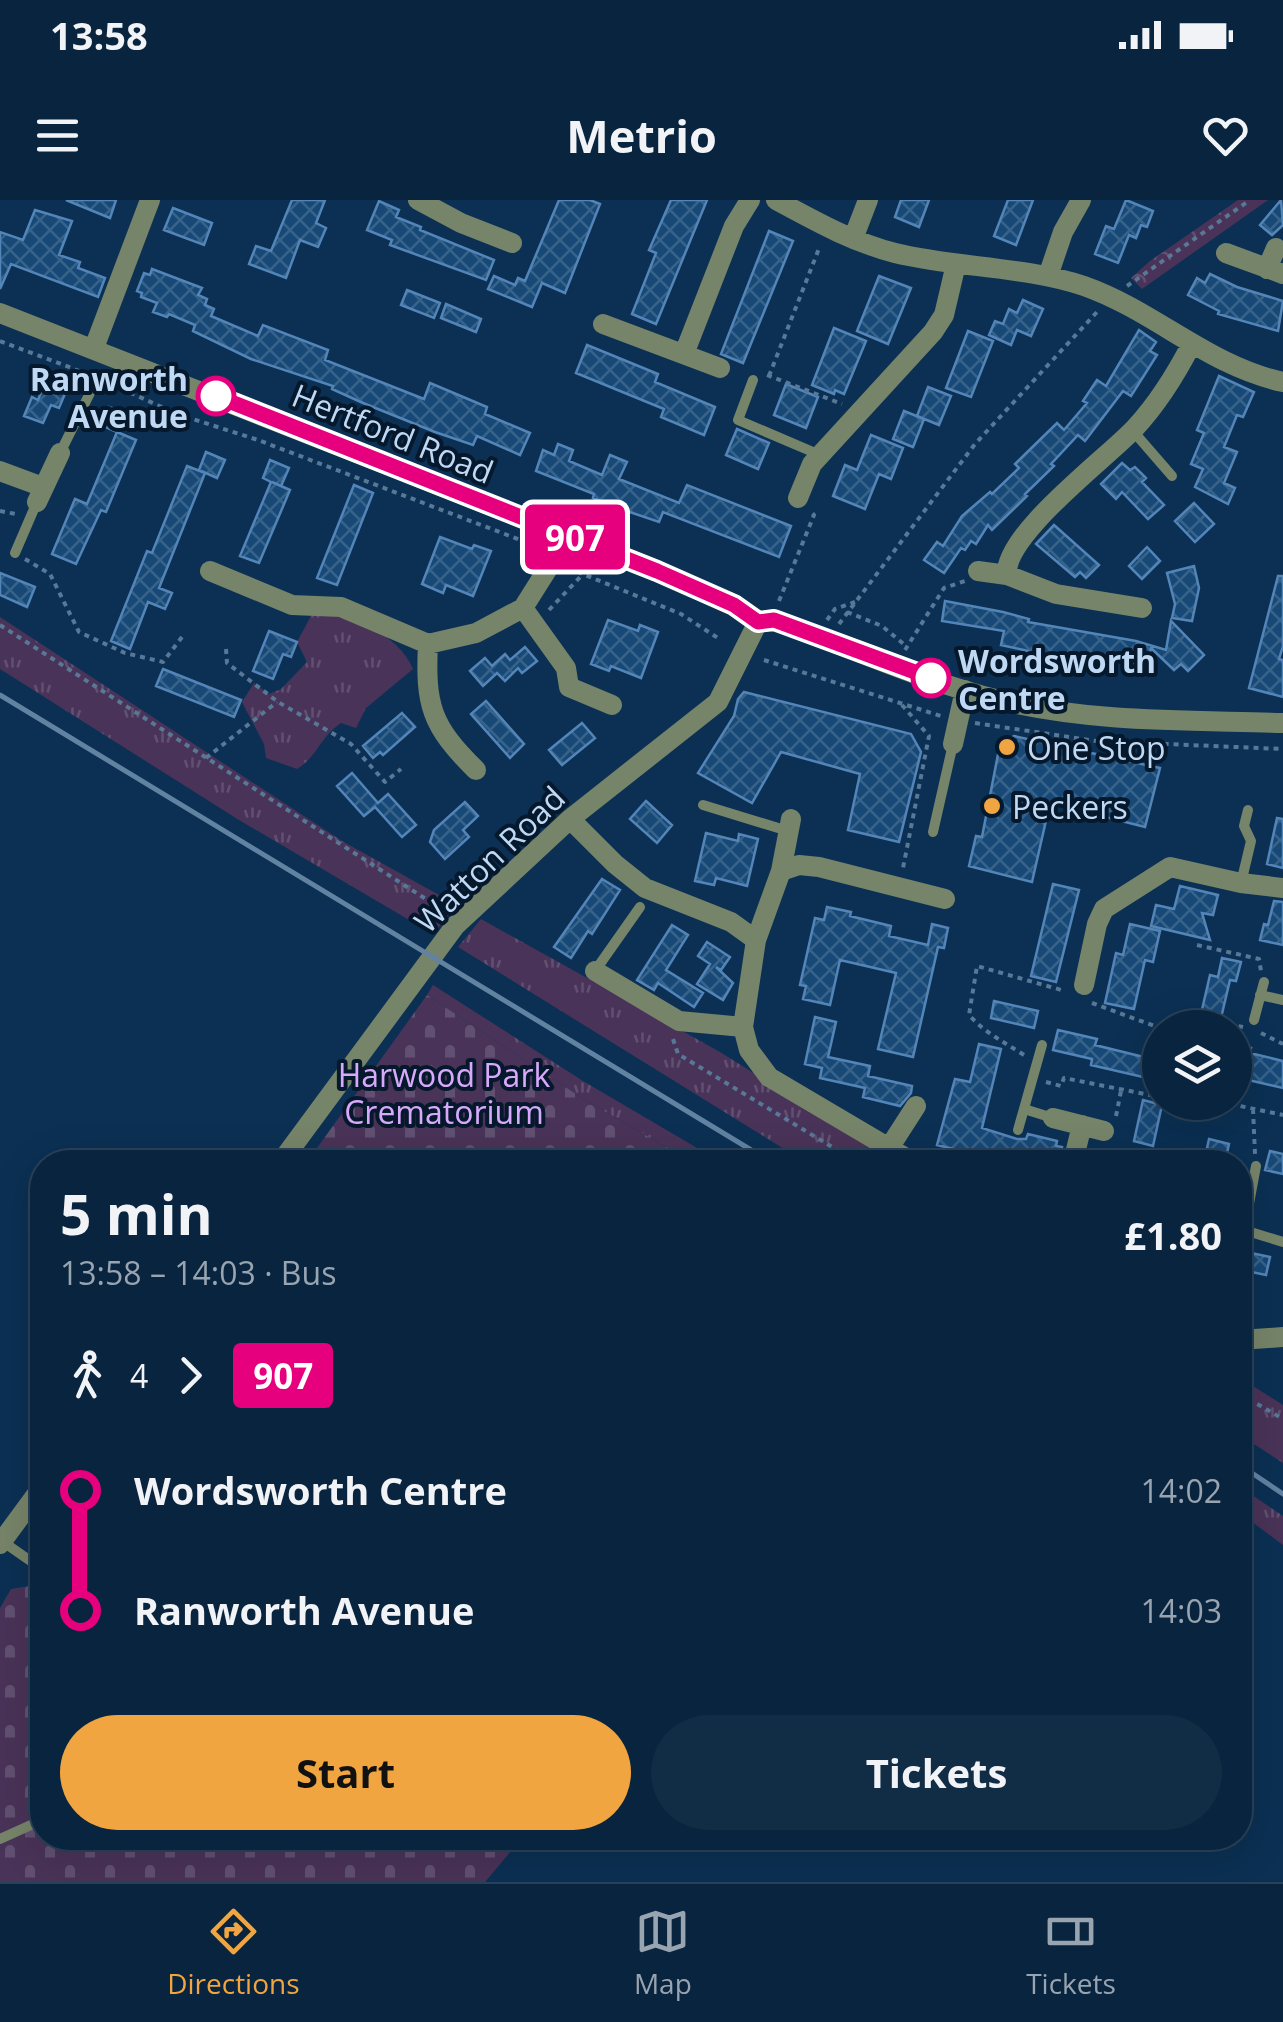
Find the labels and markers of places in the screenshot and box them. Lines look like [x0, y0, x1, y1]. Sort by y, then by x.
place label: Ranworth Avenue [30, 357, 188, 437]
marker: Ranworth Avenue [197, 377, 235, 415]
place label: Wordsworth Centre [958, 639, 1156, 719]
marker: Wordsworth Centre [912, 659, 950, 697]
place label: One Stop [1027, 726, 1166, 769]
marker: One Stop [996, 736, 1018, 758]
place label: Peckers [1012, 785, 1128, 828]
marker: Peckers [981, 795, 1003, 817]

